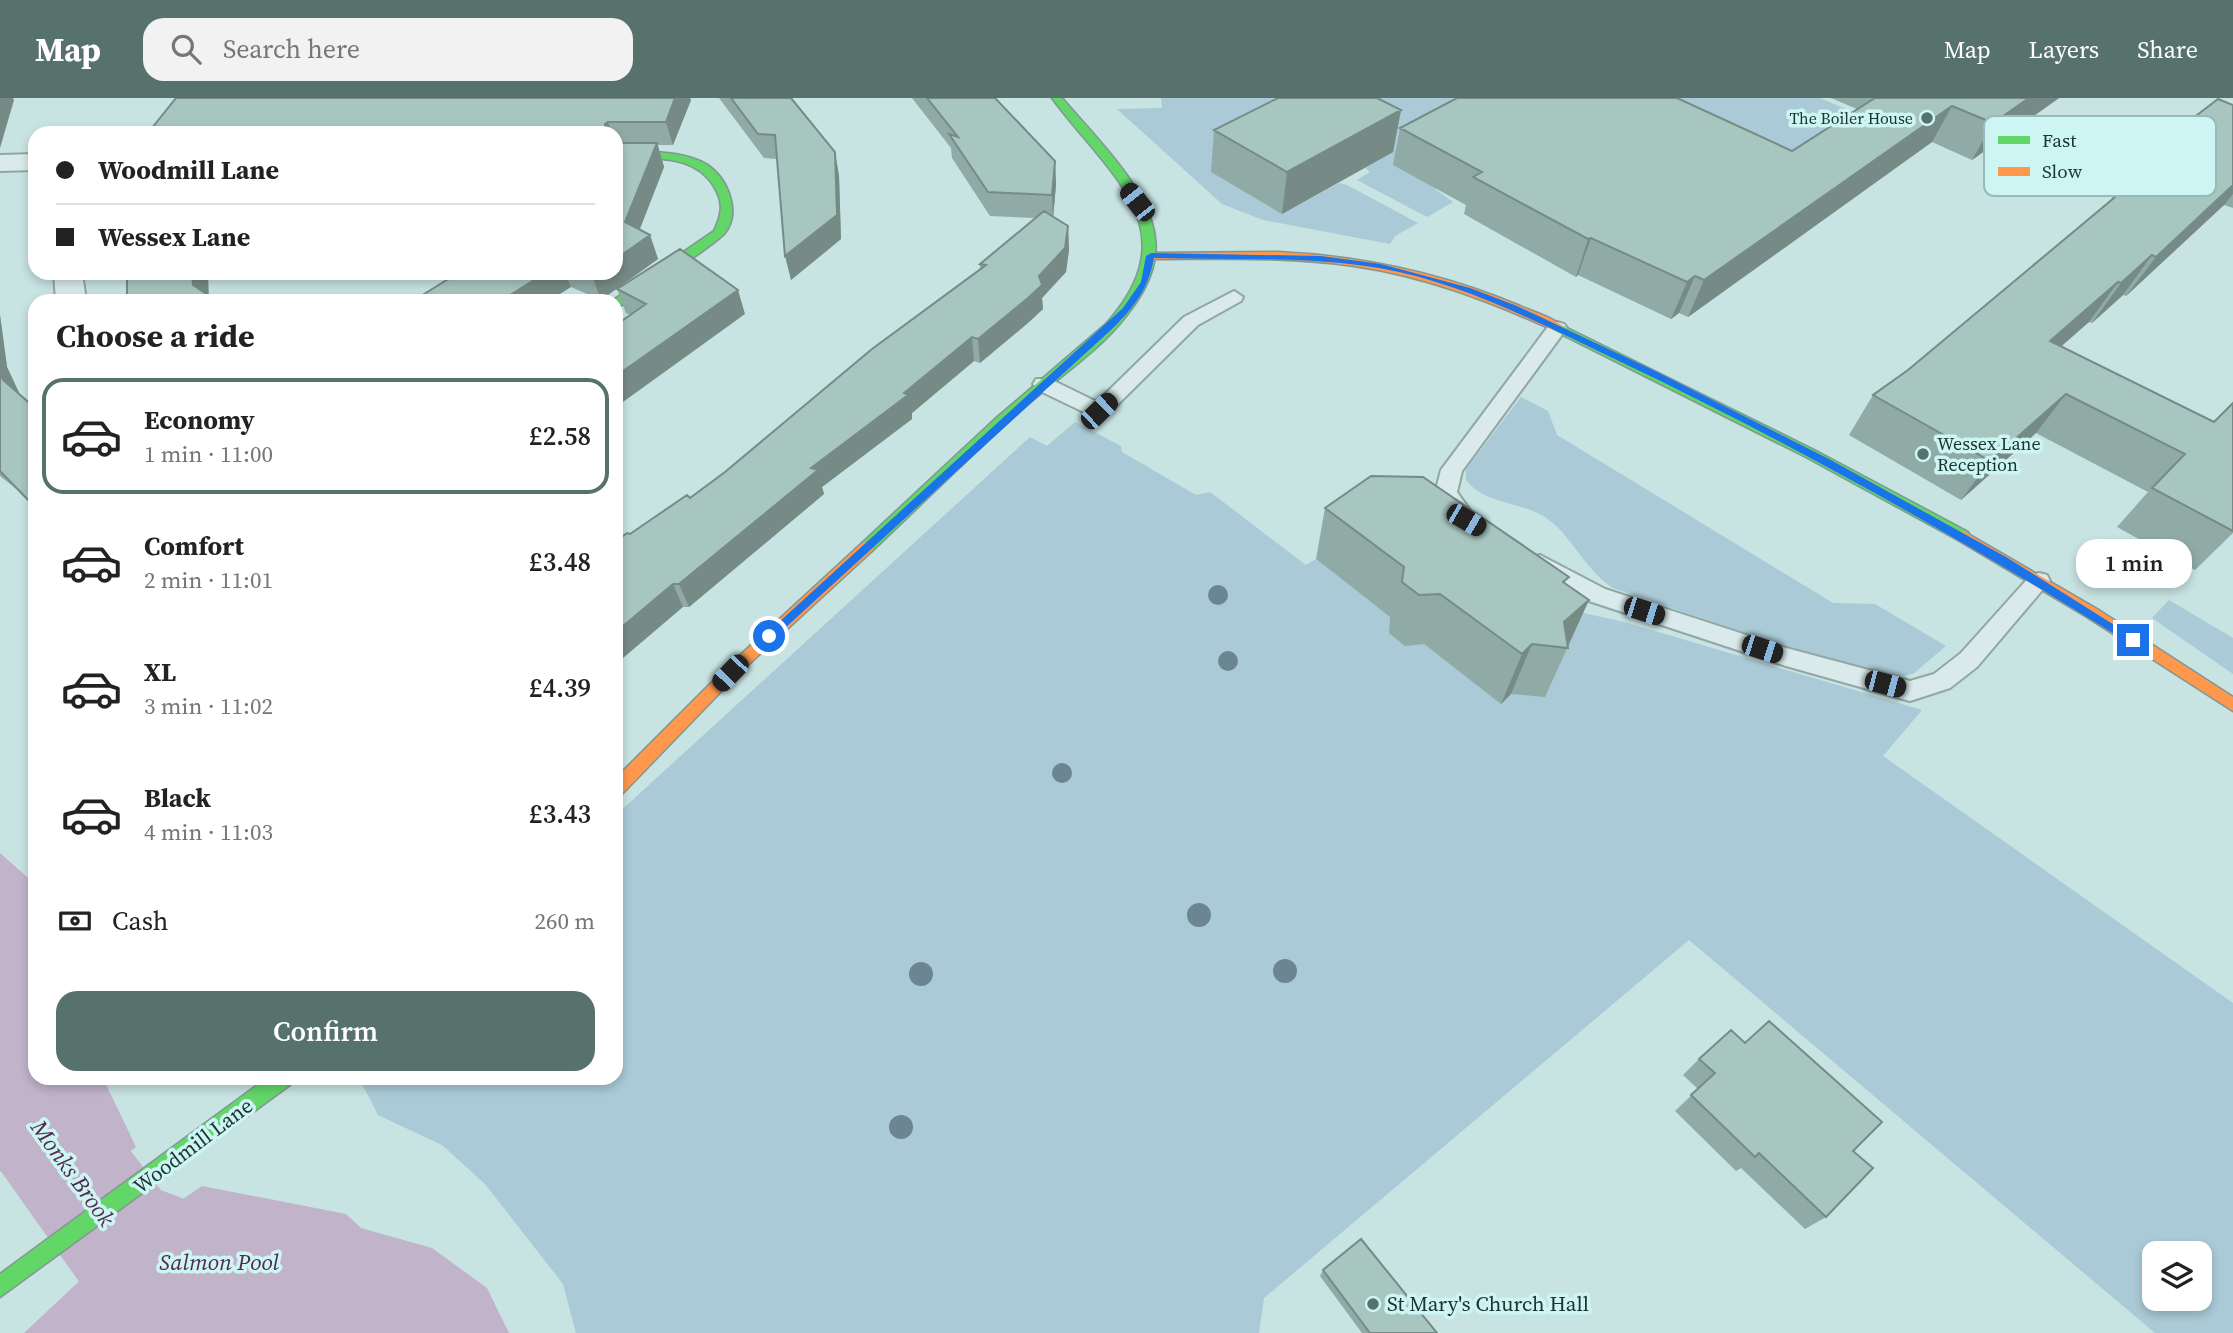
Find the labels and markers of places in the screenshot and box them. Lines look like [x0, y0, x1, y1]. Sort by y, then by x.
place label: The Boiler House [1789, 107, 1913, 129]
marker: The Boiler House [1919, 110, 1935, 126]
place label: Wessex Lane Reception [1937, 431, 2041, 477]
marker: Wessex Lane Reception [1915, 446, 1931, 462]
place label: St Mary's Church Hall [1387, 1289, 1589, 1318]
marker: St Mary's Church Hall [1365, 1296, 1381, 1312]

